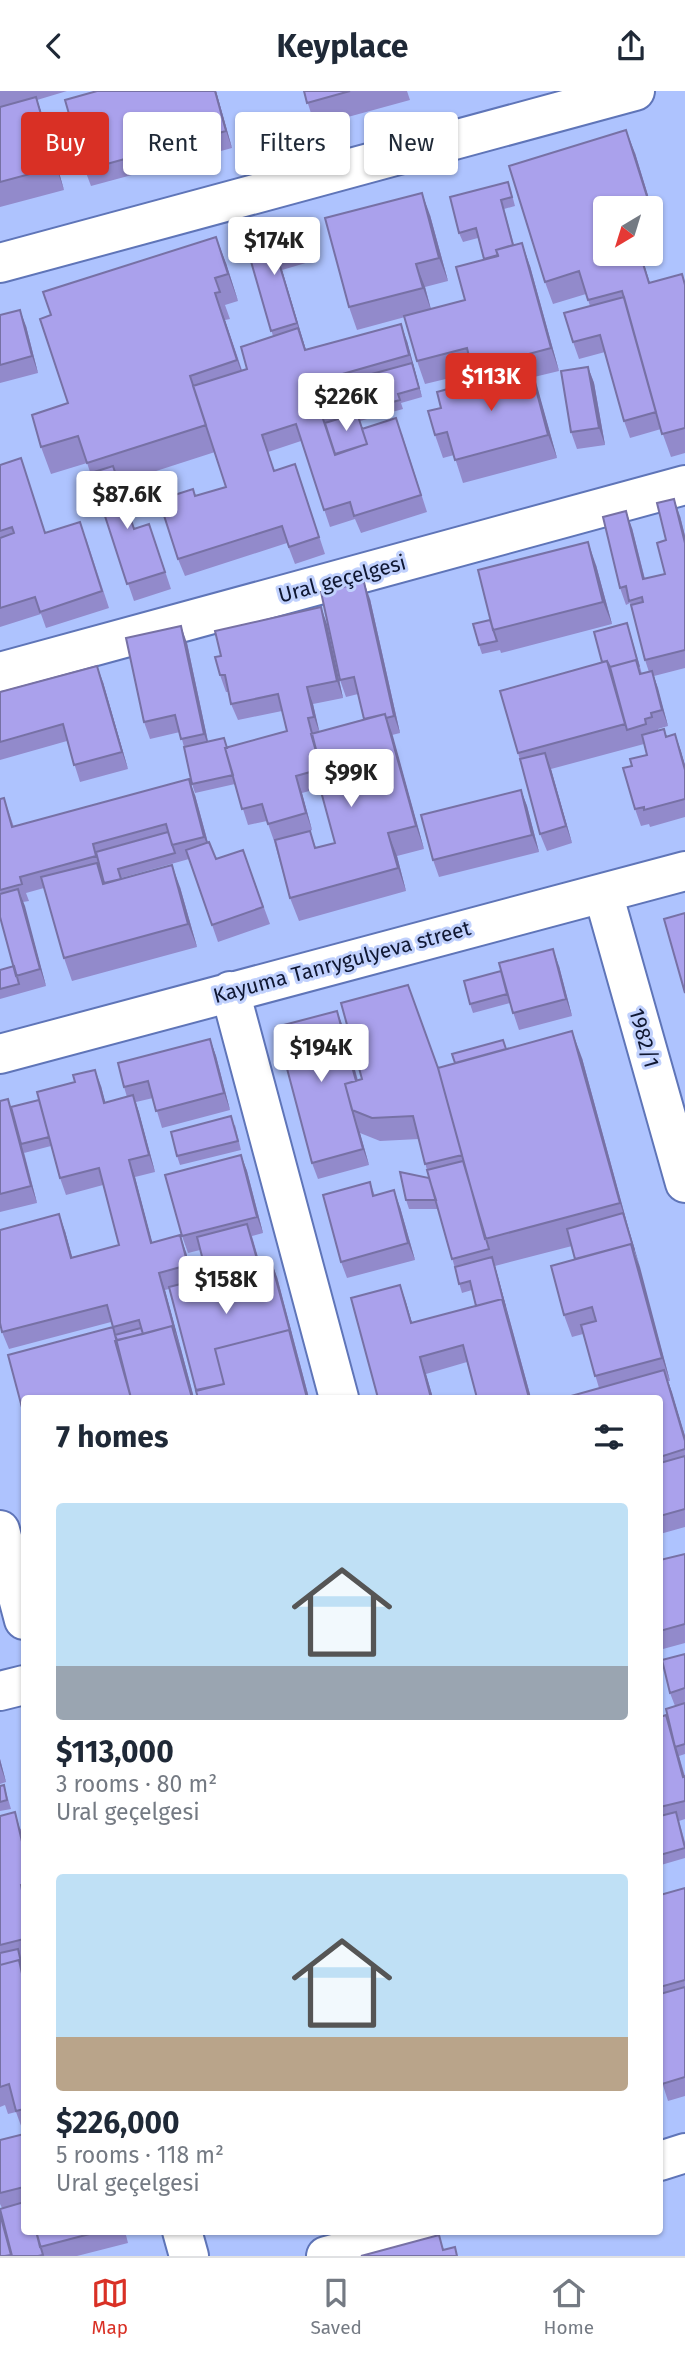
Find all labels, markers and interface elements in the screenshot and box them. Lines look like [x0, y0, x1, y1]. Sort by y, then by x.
icon: back [35, 27, 73, 65]
text: Keyplace [276, 27, 409, 65]
icon: share [612, 27, 650, 65]
chip: Buy [21, 112, 109, 175]
chip: Rent [123, 112, 221, 175]
chip: Filters [235, 112, 350, 175]
chip: New [364, 112, 458, 175]
north arrow [593, 196, 663, 266]
map controls [593, 196, 663, 266]
pin: $174K [225, 218, 323, 277]
text: $174K [244, 226, 304, 254]
pin: $113K [442, 353, 540, 413]
text: $113K [461, 362, 521, 390]
pin: $226K [297, 373, 395, 433]
text: $226K [314, 382, 378, 410]
pin: $87.6K [70, 471, 184, 531]
text: $87.6K [92, 480, 162, 508]
street label: Ural geçelgesi [275, 549, 409, 609]
pin: $99K [310, 749, 392, 809]
text: $99K [325, 758, 377, 786]
street label: Kayuma Tanrygulyeva street [210, 915, 474, 1009]
street label: 1982/1 [623, 1005, 665, 1071]
pin: $194K [272, 1025, 370, 1084]
text: $194K [290, 1033, 352, 1061]
pin: $158K [177, 1257, 275, 1316]
text: $158K [195, 1265, 257, 1293]
icon: filters [590, 1418, 628, 1456]
text: 7 homes [56, 1419, 168, 1455]
icon: home [279, 1549, 405, 1675]
text: $113,000 [56, 1734, 174, 1770]
text: 3 rooms · 80 m² [56, 1770, 217, 1798]
text: Ural geçelgesi [56, 1798, 200, 1826]
icon: home [279, 1920, 405, 2046]
text: $226,000 [56, 2105, 180, 2141]
text: 5 rooms · 118 m² [56, 2141, 224, 2169]
text: Ural geçelgesi [56, 2169, 200, 2197]
tab: Map [91, 2274, 129, 2339]
tab: Saved [310, 2274, 362, 2339]
tab: Home [544, 2274, 594, 2339]

